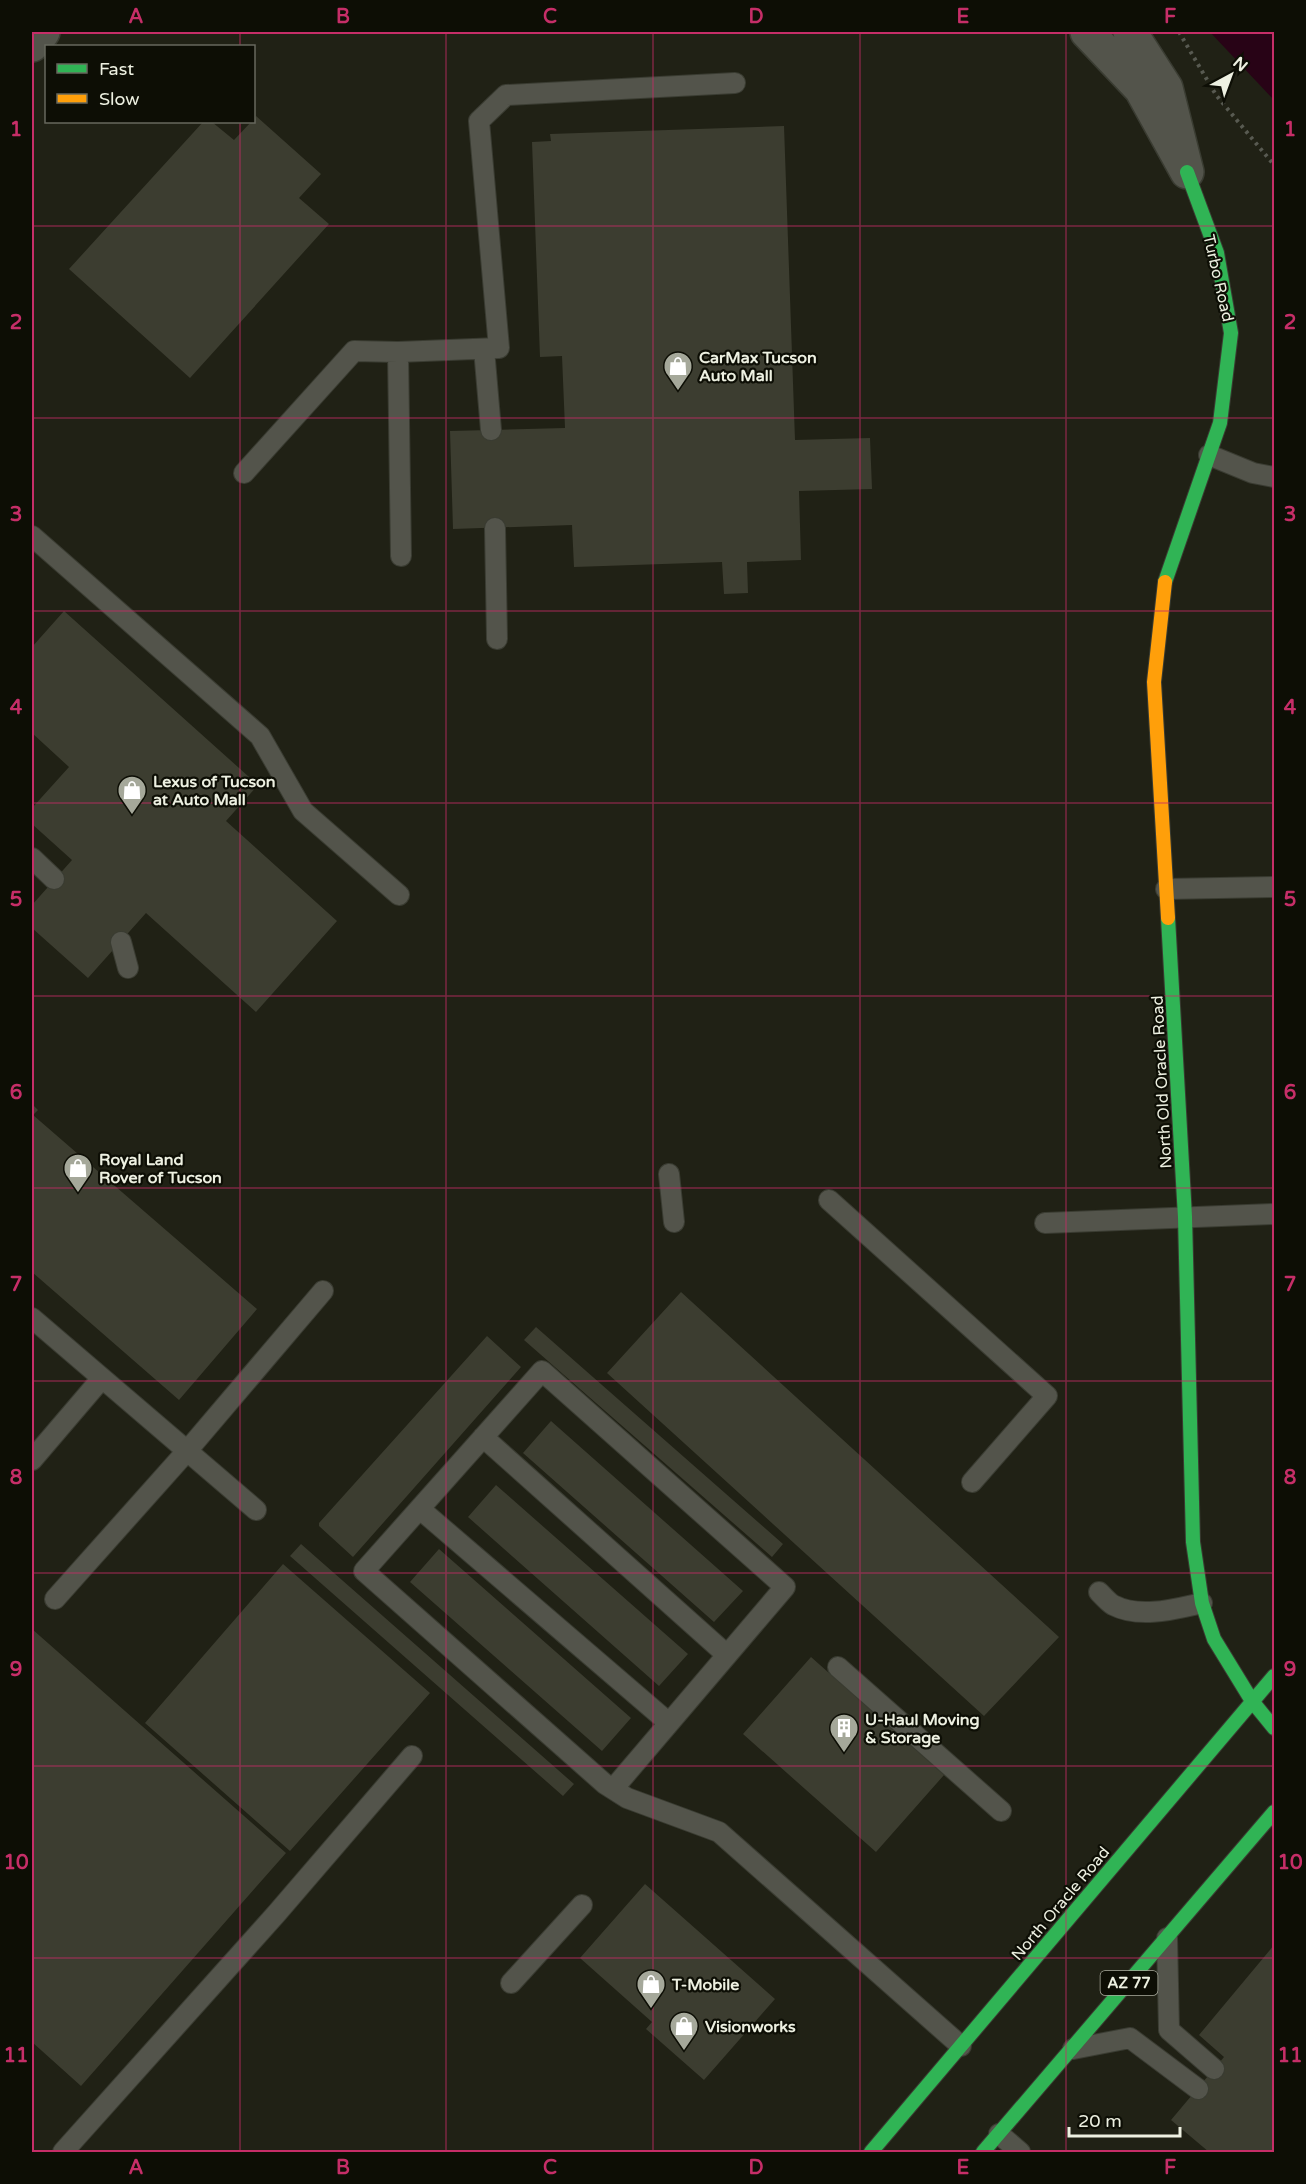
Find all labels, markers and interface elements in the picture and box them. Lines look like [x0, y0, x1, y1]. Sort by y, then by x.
text: A [129, 5, 144, 29]
text: B [336, 5, 350, 29]
text: C [543, 5, 557, 29]
text: D [748, 5, 764, 29]
text: E [957, 5, 970, 29]
text: F [1164, 5, 1176, 29]
legend [45, 45, 255, 123]
north arrow [1201, 45, 1261, 105]
text: N [1229, 53, 1252, 76]
text: Fast [99, 58, 134, 80]
text: Slow [99, 88, 140, 110]
text: 1 [10, 118, 22, 142]
text: 1 [1284, 118, 1296, 142]
street label: Turbo Road [1198, 233, 1238, 324]
text: 2 [10, 311, 22, 335]
text: 2 [1284, 311, 1296, 335]
place label: CarMax Tucson Auto Mall [699, 348, 817, 386]
shop icon: CarMax Tucson Auto Mall [662, 350, 694, 392]
text: 3 [10, 503, 22, 527]
text: 3 [1284, 503, 1296, 527]
text: 4 [10, 696, 23, 720]
text: 4 [1284, 696, 1297, 720]
place label: Lexus of Tucson at Auto Mall [153, 772, 276, 810]
shop icon: Lexus of Tucson at Auto Mall [116, 774, 148, 816]
text: 5 [10, 888, 22, 912]
text: 5 [1284, 888, 1296, 912]
street label: North Old Oracle Road [1147, 995, 1177, 1169]
text: 6 [10, 1081, 22, 1105]
text: 6 [1284, 1081, 1296, 1105]
place label: Royal Land Rover of Tucson [99, 1150, 222, 1188]
shop icon: Royal Land Rover of Tucson [62, 1152, 94, 1194]
text: 7 [10, 1273, 22, 1297]
text: 7 [1284, 1273, 1296, 1297]
text: 8 [10, 1466, 22, 1490]
text: 8 [1284, 1466, 1296, 1490]
text: 9 [10, 1658, 22, 1682]
text: 9 [1284, 1658, 1296, 1682]
place label: U-Haul Moving & Storage [865, 1710, 980, 1748]
building icon: U-Haul Moving & Storage [828, 1712, 860, 1754]
street label: North Oracle Road [1007, 1843, 1114, 1965]
text: 10 [3, 1851, 29, 1875]
text: 10 [1277, 1851, 1303, 1875]
shop icon: T-Mobile [635, 1968, 667, 2010]
road number: AZ 77 [1100, 1971, 1158, 1995]
place label: T-Mobile [671, 1975, 739, 1995]
shop icon: Visionworks [668, 2010, 700, 2052]
place label: Visionworks [705, 2017, 796, 2037]
text: 11 [3, 2044, 29, 2068]
text: 11 [1277, 2044, 1303, 2068]
scale bar [1069, 2100, 1180, 2138]
text: 20 m [1078, 2110, 1122, 2132]
text: A [129, 2156, 144, 2180]
text: B [336, 2156, 350, 2180]
text: C [543, 2156, 557, 2180]
text: D [748, 2156, 764, 2180]
text: E [957, 2156, 970, 2180]
text: F [1164, 2156, 1176, 2180]

